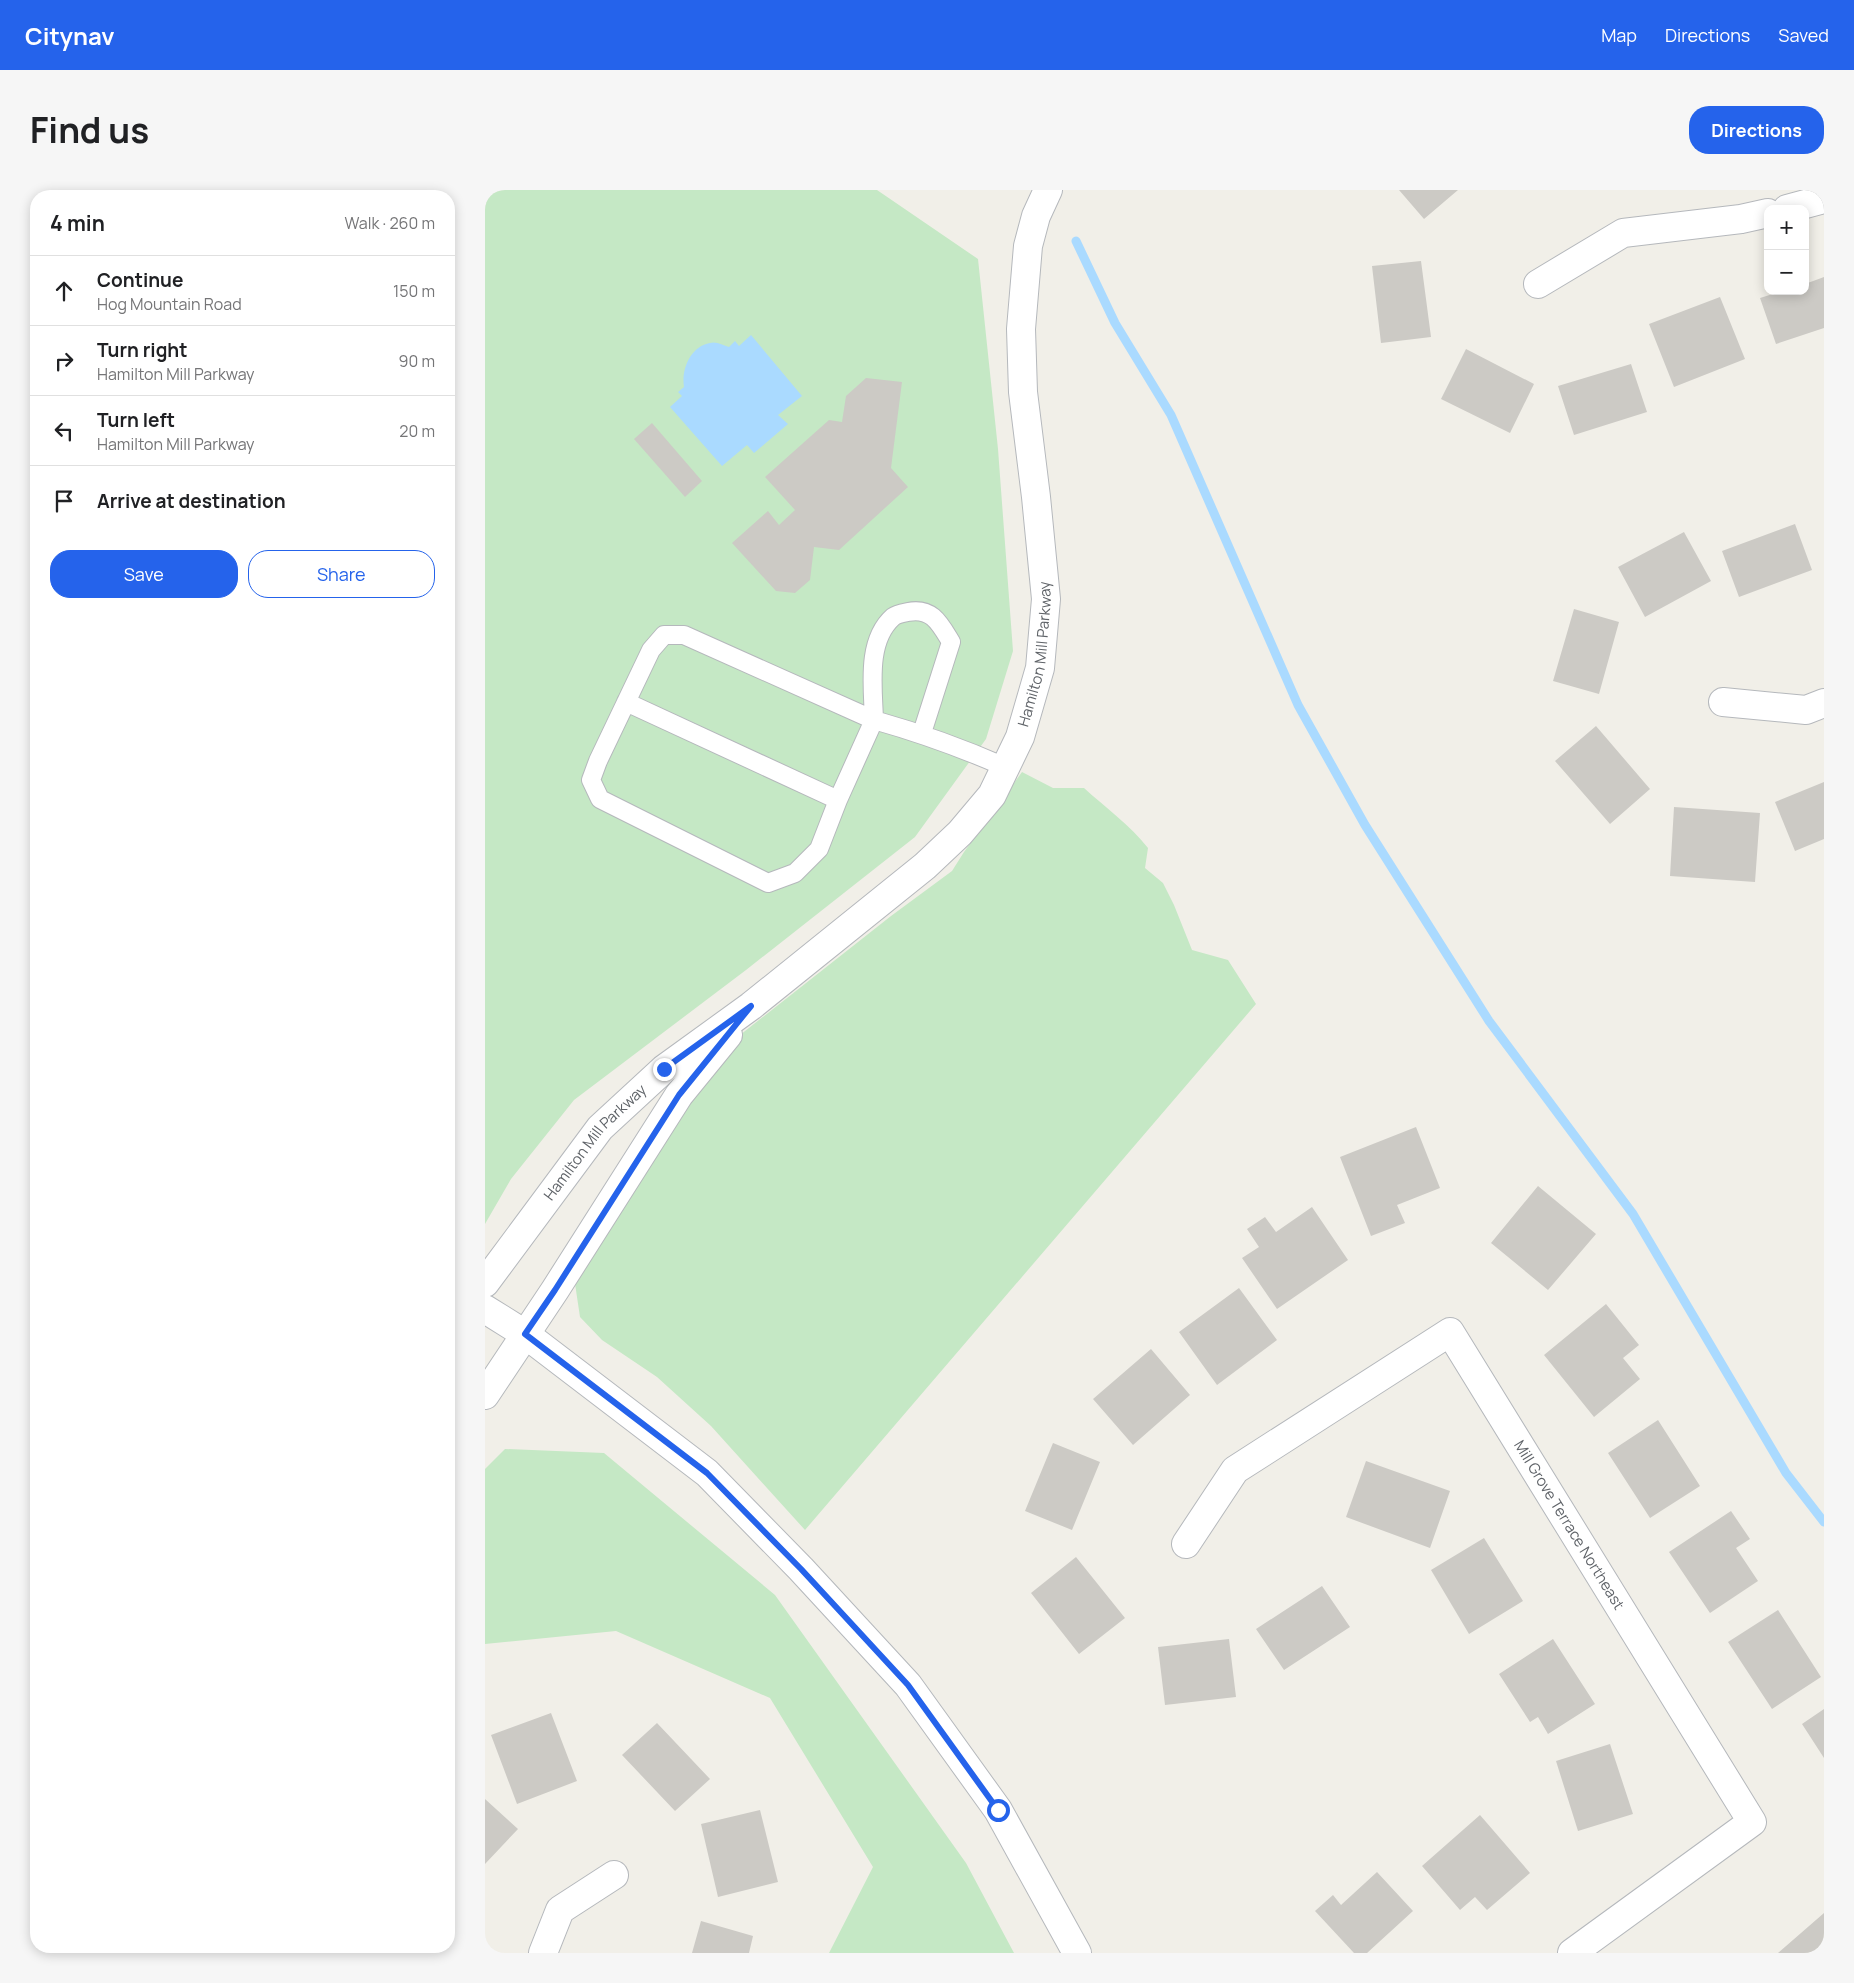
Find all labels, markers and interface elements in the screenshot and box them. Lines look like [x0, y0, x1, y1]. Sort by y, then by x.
text: Citynav [25, 19, 115, 52]
text: Map [1601, 23, 1637, 47]
text: Directions [1665, 23, 1750, 47]
text: Saved [1778, 23, 1829, 47]
text: Find us [30, 106, 149, 154]
button: Directions [1689, 106, 1824, 154]
map controls [1764, 205, 1809, 295]
button: + [1764, 205, 1809, 250]
text: 4 min [50, 209, 105, 237]
text: Walk · 260 m [345, 212, 435, 234]
button: − [1764, 250, 1809, 295]
text: Continue [97, 267, 183, 293]
icon: ahead [50, 277, 78, 305]
text: 150 m [393, 280, 435, 302]
text: Hog Mountain Road [97, 293, 242, 315]
text: Turn right [97, 337, 187, 363]
icon: right [50, 347, 78, 375]
text: 90 m [399, 350, 435, 372]
text: Hamilton Mill Parkway [97, 363, 255, 385]
text: Turn left [97, 407, 175, 433]
icon: left [50, 417, 78, 445]
text: 20 m [399, 420, 435, 442]
text: Hamilton Mill Parkway [97, 433, 255, 455]
icon: arrive [50, 487, 78, 515]
text: Arrive at destination [97, 488, 286, 514]
button: Save [50, 550, 238, 598]
button: Share [248, 550, 435, 598]
street label: Hamilton Mill Parkway [1013, 580, 1056, 729]
route end [653, 1058, 676, 1081]
street label: Hamilton Mill Parkway [539, 1079, 651, 1205]
street label: Mill Grove Terrace Northeast [1509, 1436, 1630, 1613]
route start [987, 1799, 1010, 1822]

